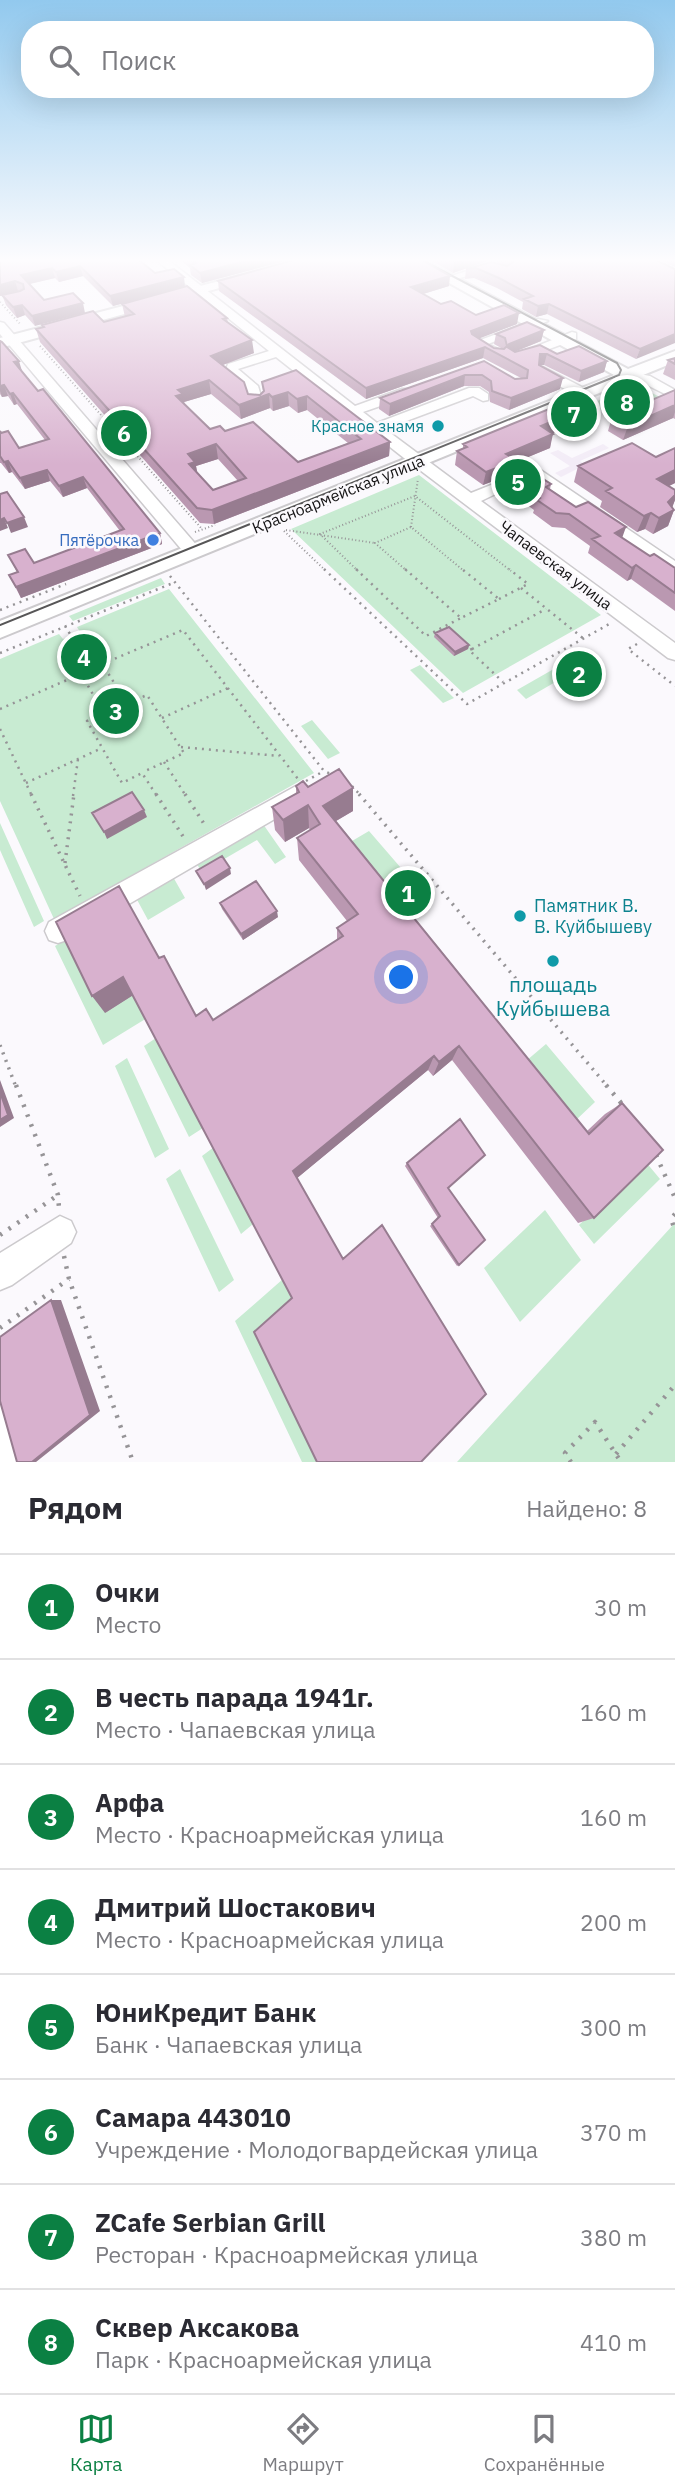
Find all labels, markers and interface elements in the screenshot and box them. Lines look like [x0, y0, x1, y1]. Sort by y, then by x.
search box [21, 21, 654, 98]
icon: search [45, 41, 83, 79]
text: Поиск [101, 43, 176, 77]
pin: 8 [604, 376, 650, 428]
pin: 7 [551, 388, 597, 440]
pin: 6 [101, 407, 147, 459]
place label: Красное знамя [311, 416, 424, 436]
marker: Красное знамя [430, 418, 446, 434]
street label: Красноармейская улица [249, 450, 427, 538]
pin: 5 [495, 456, 541, 508]
street label: Чапаевская улица [496, 516, 617, 614]
place label: Пятёрочка [59, 530, 139, 550]
marker: Пятёрочка [145, 532, 161, 548]
pin: 4 [61, 631, 107, 683]
pin: 2 [556, 648, 602, 700]
pin: 3 [93, 685, 139, 737]
pin: 1 [385, 867, 431, 919]
place label: Памятник В. В. Куйбышеву [534, 894, 652, 938]
marker: Памятник В. В. Куйбышеву [512, 908, 528, 924]
marker: площадь Куйбышева [545, 953, 561, 969]
your location [384, 960, 418, 994]
place label: площадь Куйбышева [496, 970, 610, 1022]
text: Рядом [28, 1488, 123, 1527]
text: Найдено: 8 [526, 1493, 647, 1523]
text: Очки [95, 1575, 160, 1609]
text: 1 [44, 1592, 58, 1622]
text: 30 m [594, 1592, 647, 1622]
text: Место [95, 1609, 161, 1639]
text: В честь парада 1941г. [95, 1680, 374, 1714]
text: 2 [44, 1697, 58, 1727]
text: 160 m [580, 1697, 647, 1727]
text: Место · Чапаевская улица [95, 1714, 376, 1744]
text: Арфа [95, 1785, 164, 1819]
text: 3 [44, 1802, 58, 1832]
text: 160 m [580, 1802, 647, 1832]
text: Место · Красноармейская улица [95, 1819, 444, 1849]
text: Дмитрий Шостакович [95, 1890, 376, 1924]
text: 4 [44, 1907, 58, 1937]
text: 200 m [580, 1907, 647, 1937]
text: Место · Красноармейская улица [95, 1924, 444, 1954]
text: ЮниКредит Банк [95, 1995, 316, 2029]
text: 5 [44, 2012, 58, 2042]
text: 300 m [580, 2012, 647, 2042]
text: Банк · Чапаевская улица [95, 2029, 362, 2059]
text: Самара 443010 [95, 2100, 291, 2134]
text: 6 [44, 2117, 58, 2147]
text: 370 m [580, 2117, 647, 2147]
text: Учреждение · Молодогвардейская улица [95, 2134, 538, 2164]
text: ZCafe Serbian Grill [95, 2205, 325, 2239]
text: 7 [44, 2222, 58, 2252]
text: 380 m [580, 2222, 647, 2252]
text: Ресторан · Красноармейская улица [95, 2239, 478, 2269]
text: Сквер Аксакова [95, 2310, 299, 2344]
text: 8 [44, 2327, 58, 2357]
text: 410 m [580, 2327, 647, 2357]
text: Парк · Красноармейская улица [95, 2344, 432, 2374]
tab: Карта [70, 2410, 122, 2476]
tab: Маршрут [262, 2410, 344, 2476]
tab: Сохранённые [484, 2410, 605, 2476]

